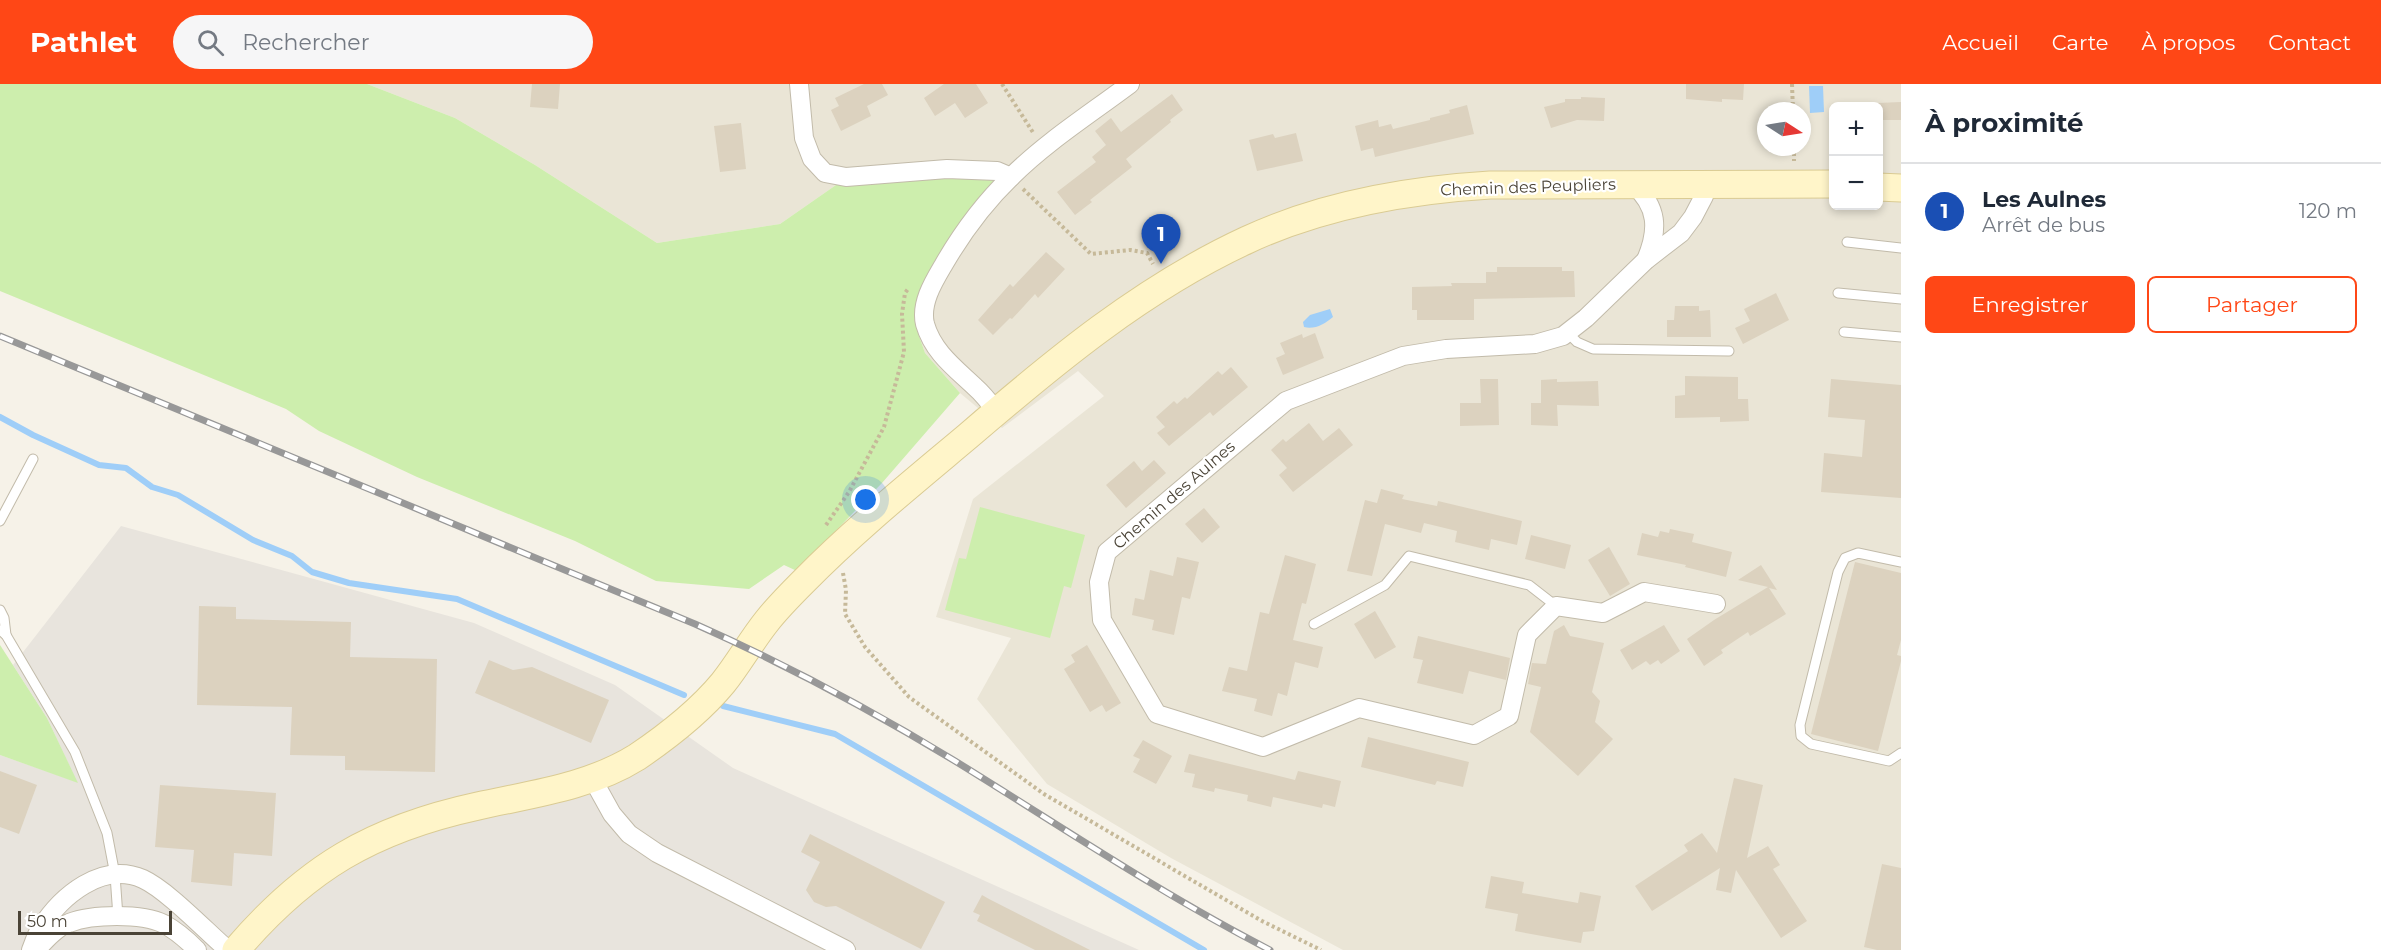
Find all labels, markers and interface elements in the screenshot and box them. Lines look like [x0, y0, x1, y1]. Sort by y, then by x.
search box [173, 15, 593, 69]
text: Pathlet [30, 25, 137, 59]
icon: search [194, 26, 227, 59]
text: Rechercher [242, 29, 369, 56]
text: Accueil [1942, 30, 2019, 55]
text: Carte [2052, 30, 2108, 55]
text: À propos [2141, 30, 2235, 55]
text: Contact [2268, 30, 2351, 55]
north arrow [1757, 102, 1811, 156]
map controls [1829, 102, 1883, 210]
button: + [1829, 102, 1883, 156]
text: À proximité [1925, 107, 2084, 139]
button: − [1829, 156, 1883, 210]
street label: Chemin des Peupliers [1440, 174, 1616, 200]
text: Les Aulnes [1982, 186, 2106, 213]
text: 1 [1941, 199, 1948, 223]
text: 120 m [2299, 199, 2357, 223]
text: Arrêt de bus [1982, 213, 2105, 237]
pin: 1 [1142, 214, 1180, 264]
button: Enregistrer [1925, 276, 2135, 333]
button: Partager [2147, 276, 2357, 333]
street label: Chemin des Aulnes [1109, 437, 1239, 553]
your location [851, 485, 880, 514]
scale bar [18, 908, 172, 936]
text: 50 m [27, 912, 68, 931]

